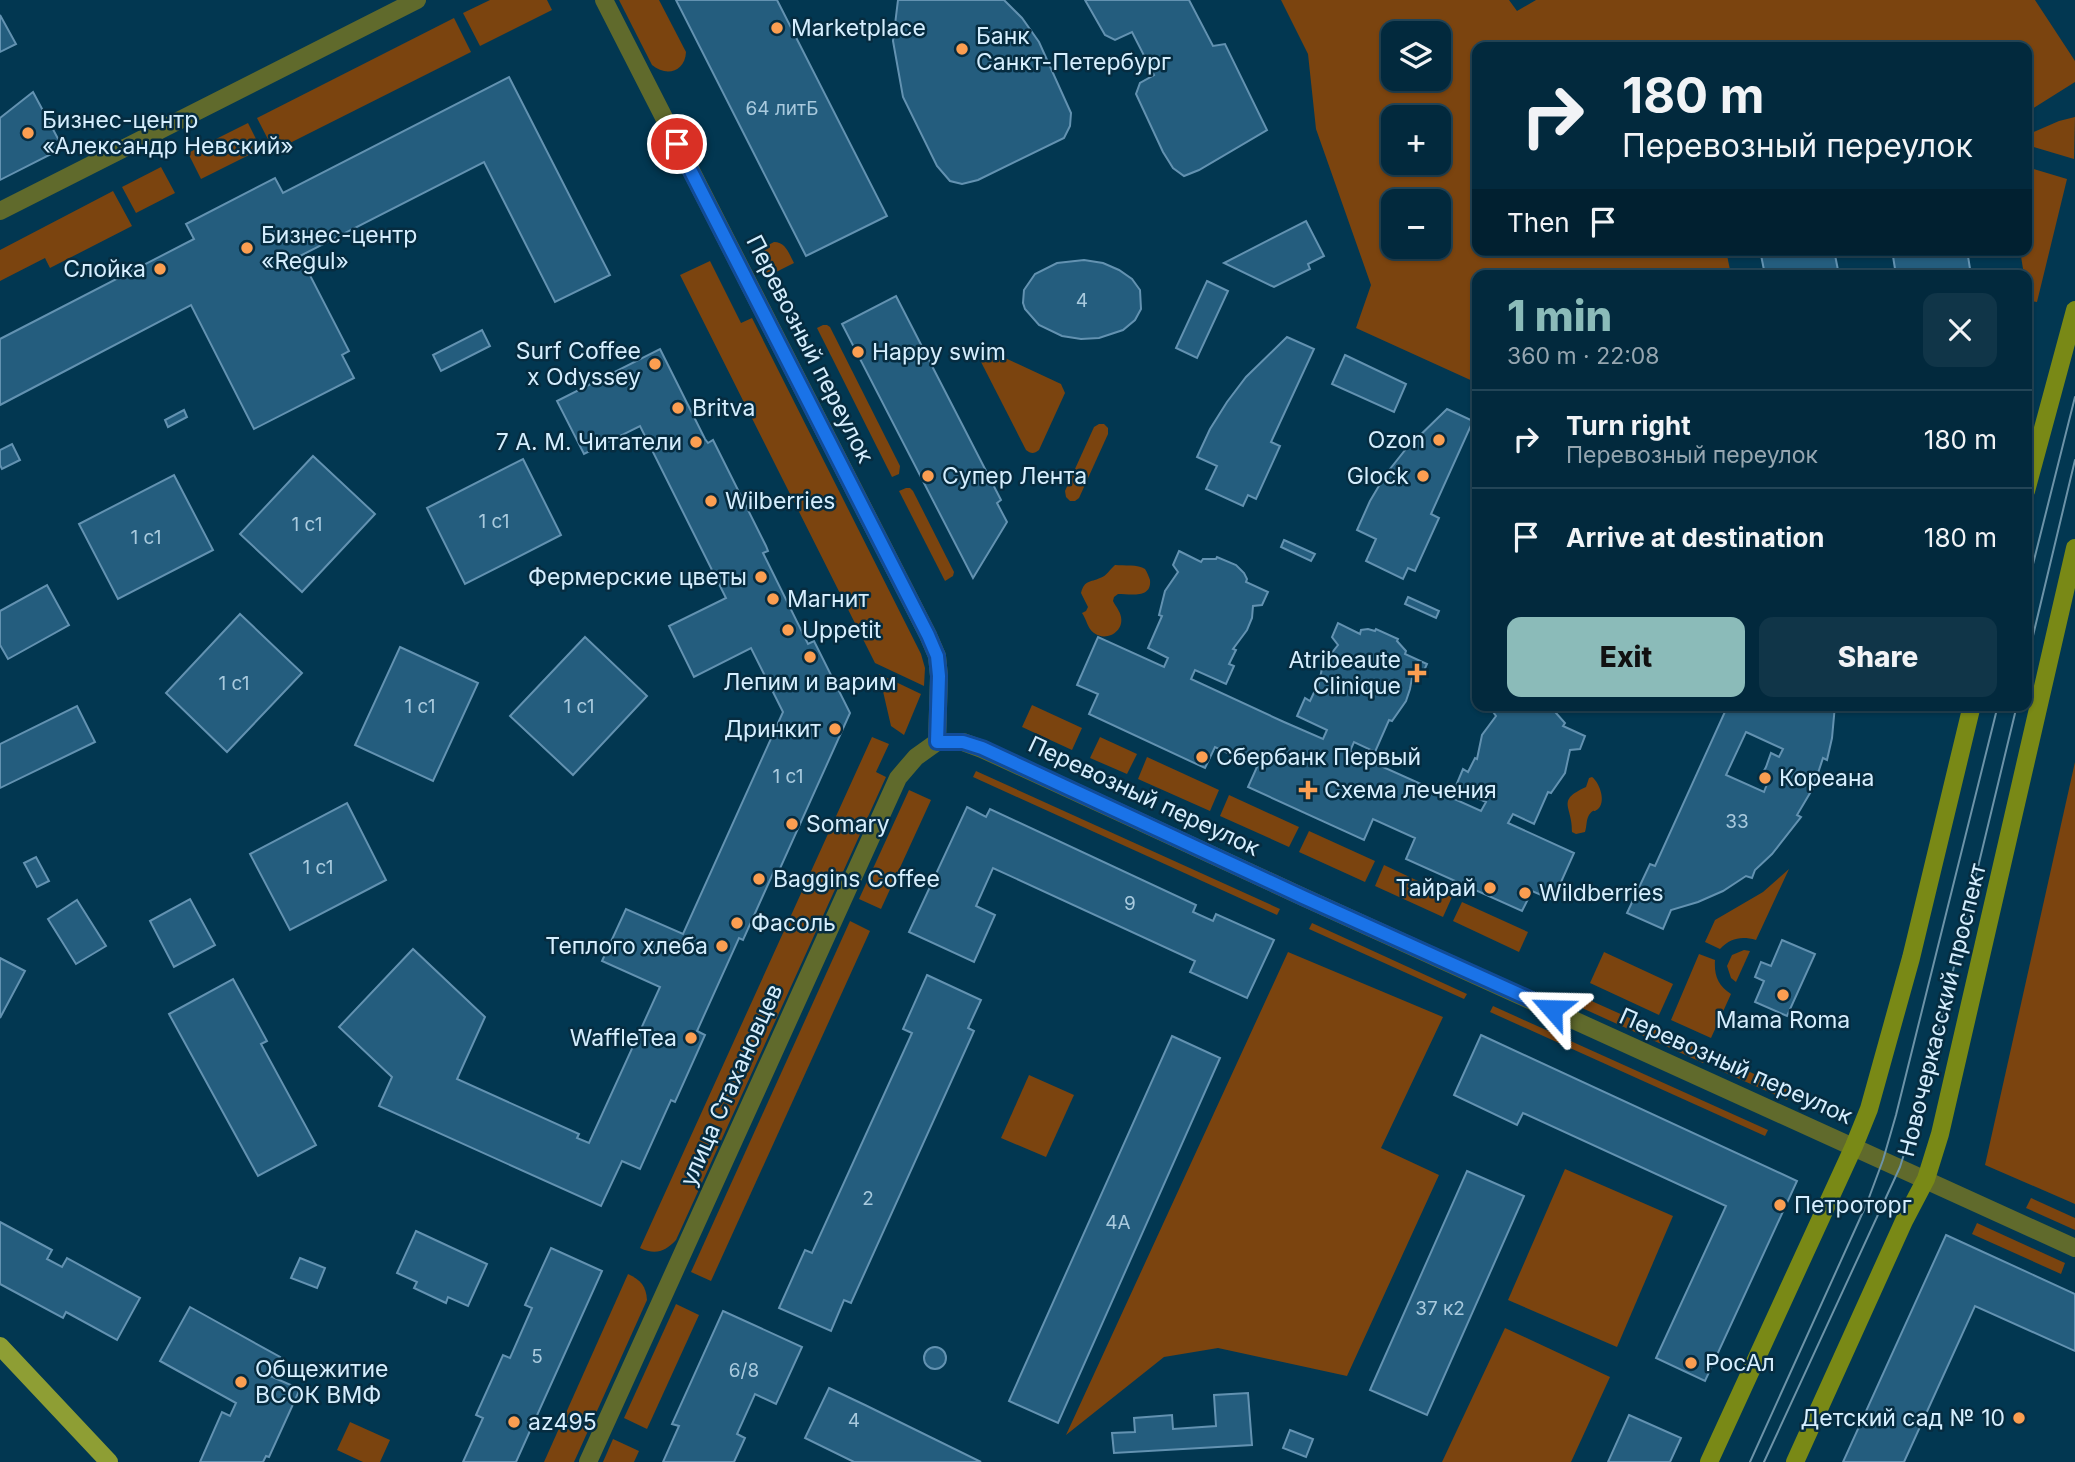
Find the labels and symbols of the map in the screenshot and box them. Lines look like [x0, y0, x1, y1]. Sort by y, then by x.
place label: Marketplace [791, 14, 926, 42]
marker: Marketplace [769, 20, 785, 36]
place label: Банк Санкт-Петербург [976, 22, 1171, 76]
marker: Банк Санкт-Петербург [954, 41, 970, 57]
house number: 64 литБ [746, 97, 819, 120]
place label: Бизнес-центр «Александр Невский» [42, 106, 294, 160]
pin [647, 114, 707, 174]
marker: Бизнес-центр «Александр Невский» [20, 125, 36, 141]
place label: Бизнес-центр «Regul» [261, 221, 417, 275]
street label: Перевозный переулок [740, 230, 880, 468]
marker: Бизнес-центр «Regul» [239, 240, 255, 256]
place label: Слойка [63, 255, 146, 283]
marker: Слойка [152, 261, 168, 277]
house number: 4 [1076, 289, 1088, 312]
place label: Surf Coffee х Odyssey [516, 337, 641, 391]
place label: Happy swim [872, 338, 1006, 366]
marker: Happy swim [850, 344, 866, 360]
marker: Surf Coffee х Odyssey [647, 356, 663, 372]
place label: Britva [692, 394, 755, 422]
marker: Britva [670, 400, 686, 416]
place label: Ozon [1368, 426, 1425, 454]
place label: 7 А. М. Читатели [496, 428, 682, 456]
marker: Ozon [1431, 432, 1447, 448]
marker: 7 А. М. Читатели [688, 434, 704, 450]
place label: Супер Лента [942, 462, 1087, 490]
place label: Glock [1347, 462, 1409, 490]
marker: Супер Лента [920, 468, 936, 484]
marker: Glock [1415, 468, 1431, 484]
place label: Wilberries [725, 487, 835, 515]
marker: Wilberries [703, 493, 719, 509]
house number: 1 с1 [478, 510, 510, 533]
house number: 1 с1 [291, 513, 323, 536]
house number: 1 с1 [130, 526, 162, 549]
place label: Фермерские цветы [528, 563, 747, 591]
marker: Фермерские цветы [753, 569, 769, 585]
place label: Магнит [787, 585, 869, 613]
marker: Магнит [765, 591, 781, 607]
place label: Uppetit [802, 616, 882, 644]
marker: Uppetit [780, 622, 796, 638]
place label: Atribeaute Clinique [1289, 646, 1401, 700]
marker: Лепим и варим [802, 649, 818, 665]
marker: Atribeaute Clinique [1407, 663, 1427, 683]
place label: Лепим и варим [723, 668, 897, 696]
house number: 1 с1 [218, 672, 250, 695]
house number: 1 с1 [404, 695, 436, 718]
house number: 1 с1 [563, 695, 595, 718]
place label: Дринкит [724, 715, 821, 743]
marker: Дринкит [827, 721, 843, 737]
street label: Перевозный переулок [1024, 730, 1265, 862]
place label: Сбербанк Первый [1216, 743, 1421, 771]
marker: Сбербанк Первый [1194, 749, 1210, 765]
place label: Кореана [1779, 764, 1874, 792]
house number: 1 с1 [772, 765, 804, 788]
marker: Кореана [1757, 770, 1773, 786]
place label: Схема лечения [1324, 776, 1497, 804]
marker: Схема лечения [1298, 780, 1318, 800]
place label: Somary [806, 810, 890, 838]
house number: 33 [1725, 810, 1749, 833]
marker: Somary [784, 816, 800, 832]
house number: 1 с1 [302, 856, 334, 879]
street label: Новочеркасский проспект [1892, 860, 1992, 1159]
place label: Baggins Coffee [773, 865, 940, 893]
marker: Baggins Coffee [751, 871, 767, 887]
place label: Тайрай [1396, 874, 1476, 902]
place label: Wildberries [1539, 879, 1664, 907]
marker: Тайрай [1482, 880, 1498, 896]
marker: Wildberries [1517, 885, 1533, 901]
house number: 9 [1124, 892, 1136, 915]
place label: Фасоль [751, 909, 836, 937]
marker: Фасоль [729, 915, 745, 931]
place label: Теплого хлеба [545, 932, 708, 960]
marker: Теплого хлеба [714, 938, 730, 954]
position arrow [1515, 972, 1589, 1046]
street label: улица Стахановцев [674, 980, 788, 1190]
marker: Mama Roma [1775, 987, 1791, 1003]
street label: Перевозный переулок [1615, 1002, 1857, 1130]
place label: Mama Roma [1716, 1006, 1850, 1034]
place label: WaffleTea [570, 1024, 677, 1052]
marker: WaffleTea [683, 1030, 699, 1046]
house number: 2 [862, 1187, 874, 1210]
place label: Петроторг [1794, 1191, 1912, 1219]
marker: Петроторг [1772, 1197, 1788, 1213]
house number: 4А [1105, 1211, 1131, 1234]
house number: 37 к2 [1415, 1297, 1465, 1320]
house number: 5 [531, 1345, 543, 1368]
place label: РосАл [1705, 1349, 1775, 1377]
place label: Общежитие ВСОК ВМФ [255, 1355, 388, 1409]
marker: РосАл [1683, 1355, 1699, 1371]
house number: 6/8 [729, 1359, 759, 1382]
marker: Общежитие ВСОК ВМФ [233, 1374, 249, 1390]
place label: Детский сад № 10 [1800, 1404, 2005, 1432]
place label: az495 [528, 1408, 597, 1436]
house number: 4 [848, 1409, 860, 1432]
marker: Детский сад № 10 [2011, 1410, 2027, 1426]
marker: az495 [506, 1414, 522, 1430]

